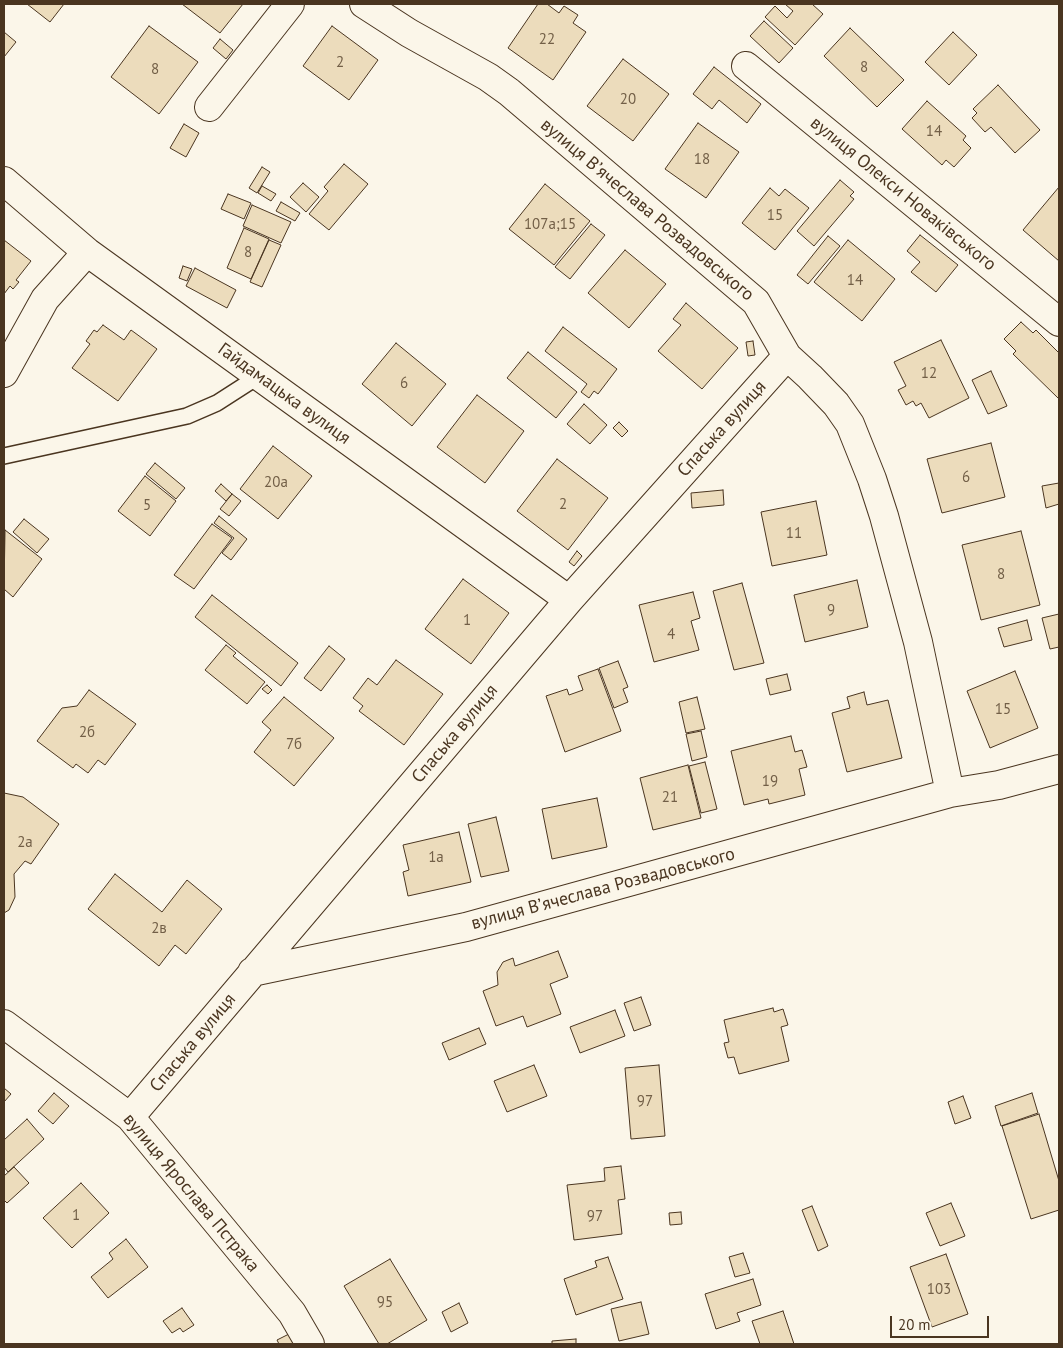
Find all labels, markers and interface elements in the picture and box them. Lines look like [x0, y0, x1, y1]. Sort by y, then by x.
house number: 22 [539, 31, 555, 49]
house number: 2 [336, 54, 344, 72]
house number: 8 [860, 59, 868, 77]
house number: 8 [151, 61, 159, 79]
house number: 20 [620, 91, 636, 109]
street label: вулиця Олекси Новаківського [806, 112, 1000, 276]
street label: вулиця Вʼячеслава Розвадовського [536, 114, 758, 306]
house number: 14 [926, 123, 942, 141]
house number: 18 [694, 151, 710, 169]
house number: 15 [767, 207, 783, 225]
house number: 107а;15 [524, 216, 576, 234]
house number: 8 [244, 244, 252, 262]
house number: 14 [847, 272, 863, 290]
street label: Гайдамацька вулиця [213, 339, 355, 449]
house number: 12 [921, 365, 937, 383]
house number: 6 [400, 375, 408, 393]
street label: Спаська вулиця [673, 376, 771, 482]
house number: 6 [962, 469, 970, 487]
house number: 20а [264, 474, 288, 492]
house number: 2 [559, 496, 567, 514]
house number: 5 [143, 497, 151, 515]
house number: 11 [786, 525, 802, 543]
house number: 8 [997, 566, 1005, 584]
house number: 9 [827, 602, 835, 620]
house number: 1 [463, 612, 471, 630]
house number: 4 [667, 626, 675, 644]
street label: Спаська вулиця [407, 680, 503, 788]
house number: 15 [995, 701, 1011, 719]
house number: 2б [79, 724, 95, 742]
house number: 7б [286, 736, 302, 754]
house number: 19 [762, 773, 778, 791]
house number: 21 [662, 789, 678, 807]
house number: 2а [17, 834, 33, 852]
street label: вулиця Вʼячеслава Розвадовського [469, 843, 737, 935]
house number: 1а [428, 849, 444, 867]
house number: 2в [151, 920, 167, 938]
street label: Спаська вулиця [145, 989, 241, 1097]
house number: 97 [637, 1093, 653, 1111]
street label: вулиця Ярослава Пстрака [118, 1109, 264, 1277]
house number: 1 [72, 1207, 80, 1225]
house number: 97 [587, 1208, 603, 1226]
house number: 103 [927, 1281, 951, 1299]
house number: 95 [377, 1294, 393, 1312]
scale bar [893, 1306, 992, 1338]
text: 20 m [898, 1315, 931, 1334]

